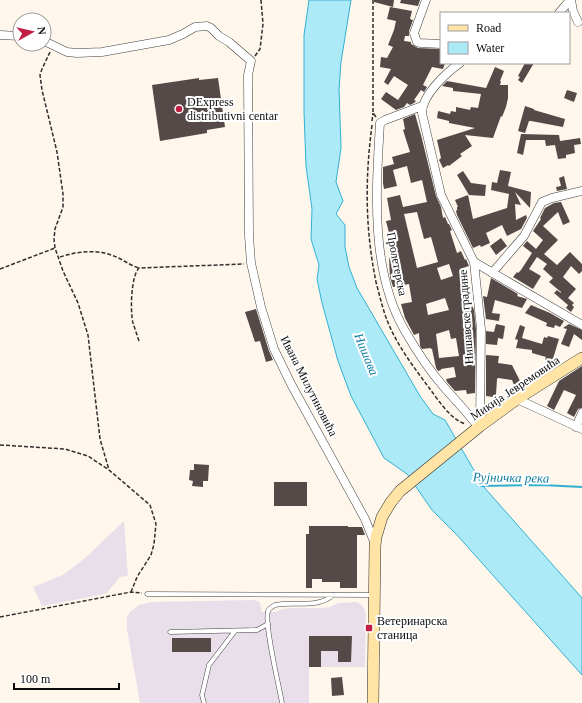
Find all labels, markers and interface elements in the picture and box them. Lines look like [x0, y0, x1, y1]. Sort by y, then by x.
north arrow [12, 12, 52, 52]
legend [440, 12, 570, 64]
text: Road [476, 21, 501, 35]
text: N [35, 26, 48, 35]
text: Water [476, 41, 504, 55]
place label: DExpress distributivni centar [187, 95, 278, 123]
marker: DExpress distributivni centar [174, 104, 184, 114]
street label: Пролетерска [384, 231, 410, 298]
street label: Нишавске градине [456, 269, 476, 365]
water label: Нишава [351, 330, 382, 378]
street label: Ивана Милутиновића [278, 333, 341, 439]
street label: Микија Јевремовића [468, 352, 563, 423]
water label: Рујничка река [472, 469, 550, 486]
place label: Ветеринарска станица [377, 614, 448, 642]
marker: Ветеринарска станица [364, 623, 374, 633]
scale bar [14, 665, 119, 691]
text: 100 m [20, 672, 51, 686]

